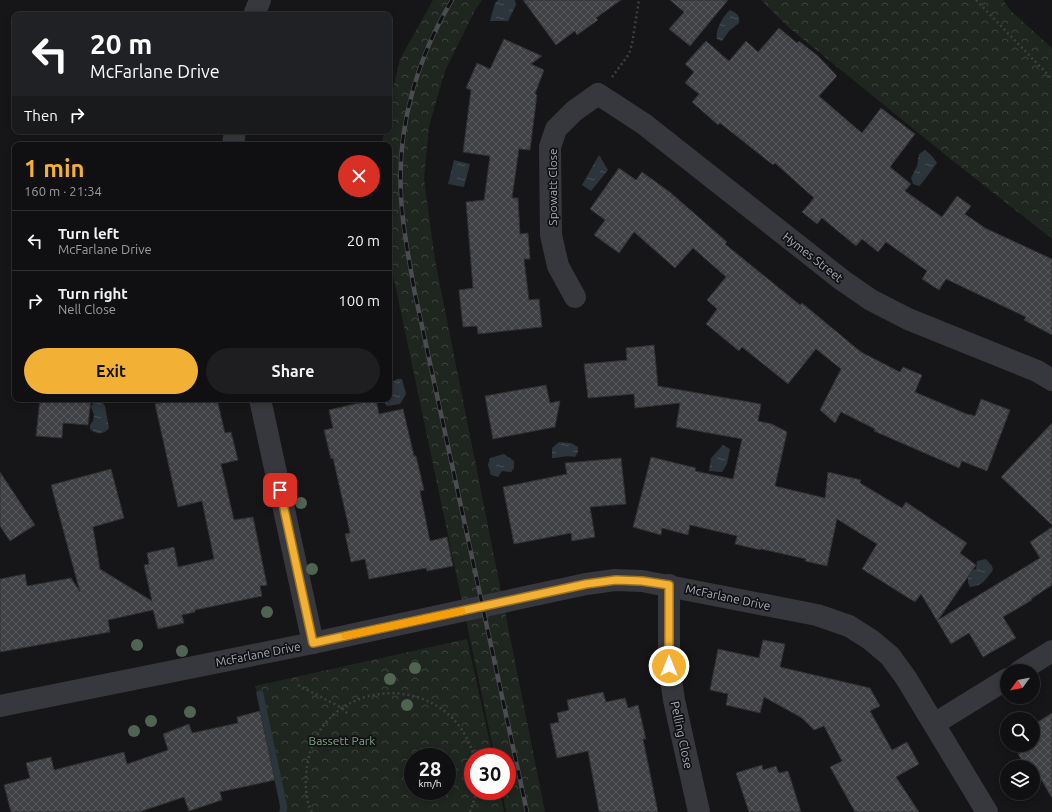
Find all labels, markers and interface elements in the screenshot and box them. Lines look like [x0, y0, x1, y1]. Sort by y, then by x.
icon: left [24, 28, 76, 80]
text: 20 m [90, 28, 152, 59]
text: McFarlane Drive [90, 61, 220, 81]
icon: right [66, 104, 88, 126]
text: Then [24, 107, 58, 124]
street label: Spowatt Close [546, 148, 559, 226]
text: 1 min [24, 155, 85, 182]
button: close [338, 155, 380, 197]
text: 160 m · 21:34 [24, 184, 102, 198]
text: Turn left [58, 225, 119, 242]
icon: left [24, 230, 46, 252]
street label: Hymes Street [780, 230, 846, 285]
text: 20 m [347, 232, 380, 249]
text: McFarlane Drive [58, 242, 152, 256]
text: Turn right [58, 285, 128, 302]
icon: right [24, 290, 46, 312]
text: 100 m [338, 292, 380, 309]
text: Nell Close [58, 302, 116, 316]
button: Exit [24, 348, 198, 394]
button: Share [206, 348, 380, 394]
pin [263, 473, 297, 507]
icon: arrive [269, 479, 291, 501]
street label: McFarlane Drive [684, 582, 772, 612]
street label: McFarlane Drive [214, 639, 302, 669]
position arrow [648, 645, 690, 687]
north arrow [1000, 664, 1040, 704]
map controls [1000, 664, 1040, 800]
street label: Pelling Close [669, 700, 695, 770]
button: search [1000, 712, 1040, 752]
park label: Bassett Park [309, 734, 375, 747]
speed limit sign: 30 [464, 748, 516, 800]
text: 28 [419, 757, 441, 780]
button: layers [1000, 760, 1040, 800]
text: km/h [418, 778, 442, 789]

